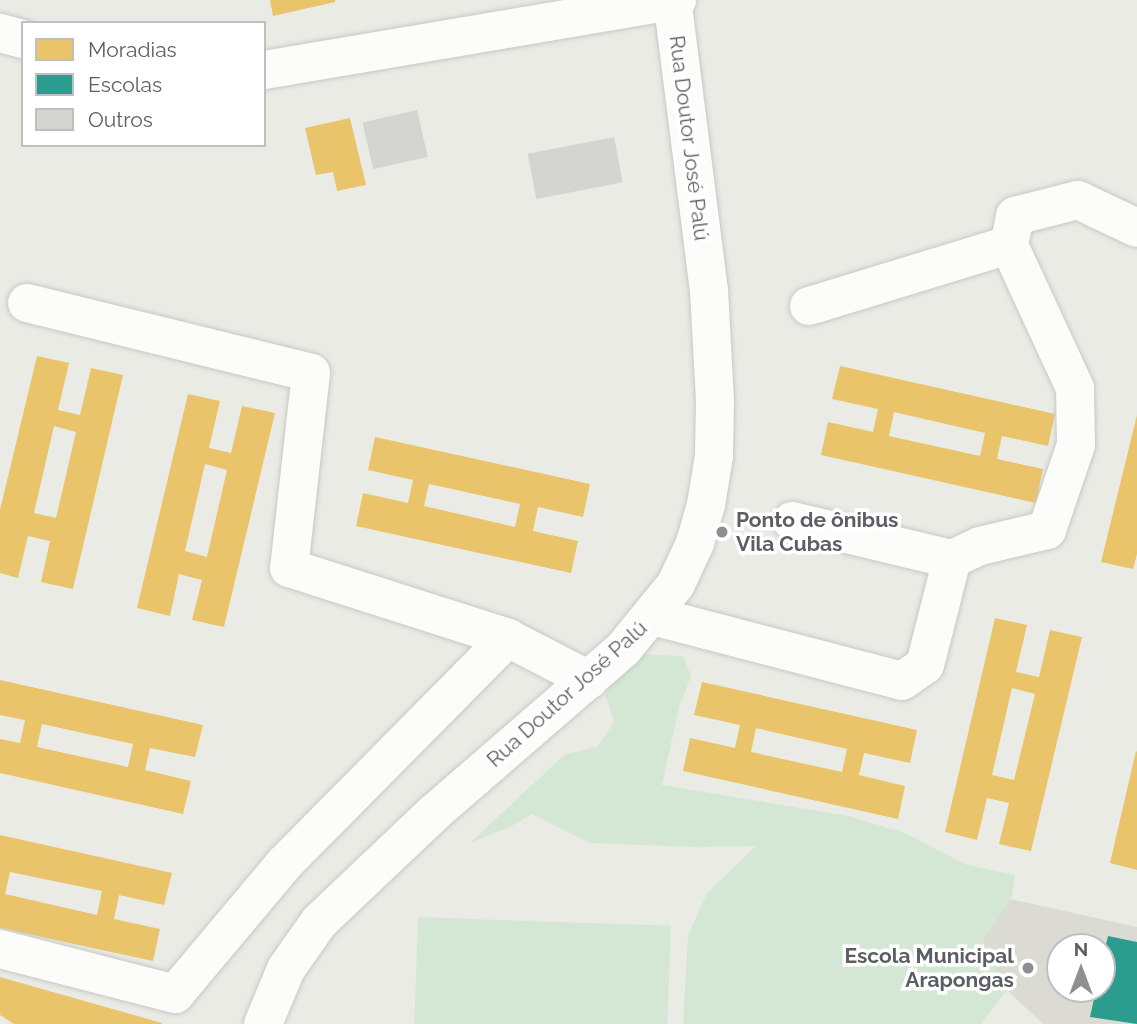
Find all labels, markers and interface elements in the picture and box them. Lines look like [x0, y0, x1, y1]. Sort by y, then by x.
legend [21, 21, 266, 147]
street label: Rua Doutor José Palú [664, 33, 714, 243]
text: Moradias [88, 37, 177, 62]
text: Escolas [88, 72, 162, 97]
text: Outros [88, 107, 153, 132]
place label: Ponto de ônibus Vila Cubas [736, 507, 898, 557]
marker: Ponto de ônibus Vila Cubas [714, 524, 730, 540]
street label: Rua Doutor José Palú [481, 615, 653, 773]
north arrow [1046, 933, 1116, 1003]
text: N [1074, 938, 1088, 960]
place label: Escola Municipal Arapongas [844, 943, 1014, 993]
marker: Escola Municipal Arapongas [1020, 960, 1036, 976]

